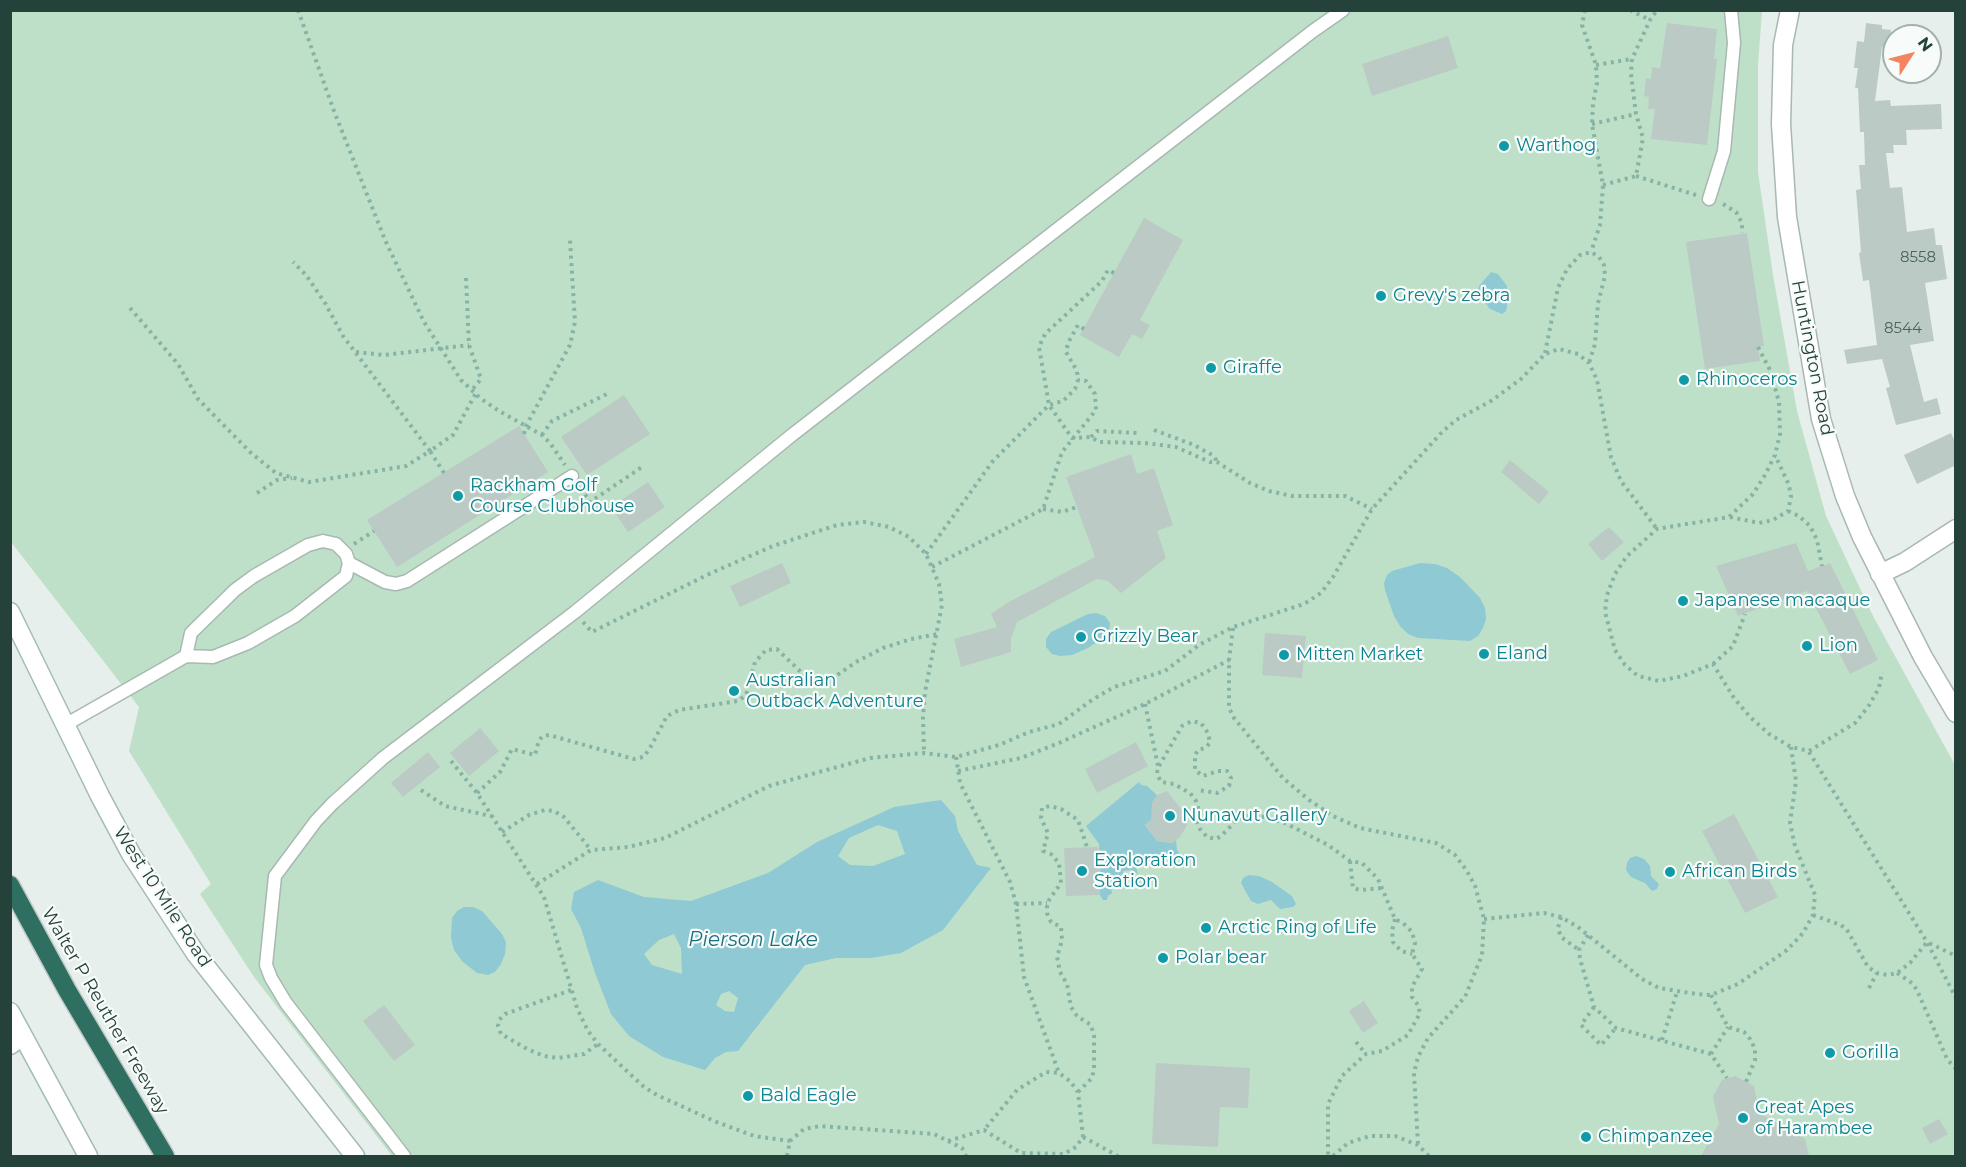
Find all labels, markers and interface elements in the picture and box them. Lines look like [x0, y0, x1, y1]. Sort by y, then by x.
north arrow [1882, 24, 1942, 84]
text: N [1914, 33, 1937, 55]
place label: Warthog [1516, 135, 1596, 157]
marker: Warthog [1497, 139, 1511, 153]
house number: 8558 [1900, 249, 1936, 267]
street label: Huntington Road [1786, 279, 1838, 437]
place label: Grevy's zebra [1393, 285, 1510, 307]
marker: Grevy's zebra [1374, 289, 1388, 303]
house number: 8544 [1884, 320, 1922, 338]
place label: Giraffe [1223, 357, 1282, 379]
marker: Giraffe [1204, 361, 1218, 375]
place label: Rhinoceros [1696, 369, 1797, 391]
marker: Rhinoceros [1677, 373, 1691, 387]
place label: Rackham Golf Course Clubhouse [470, 475, 634, 518]
marker: Rackham Golf Course Clubhouse [451, 489, 465, 503]
place label: Japanese macaque [1695, 590, 1870, 612]
marker: Japanese macaque [1676, 594, 1690, 608]
place label: Grizzly Bear [1093, 626, 1198, 648]
marker: Grizzly Bear [1074, 630, 1088, 644]
place label: Lion [1819, 635, 1858, 657]
marker: Lion [1800, 639, 1814, 653]
place label: Eland [1496, 643, 1548, 665]
place label: Mitten Market [1296, 644, 1423, 666]
marker: Eland [1477, 647, 1491, 661]
marker: Mitten Market [1277, 648, 1291, 662]
place label: Australian Outback Adventure [746, 670, 924, 712]
marker: Australian Outback Adventure [727, 684, 741, 698]
place label: Nunavut Gallery [1182, 805, 1327, 827]
marker: Nunavut Gallery [1163, 809, 1177, 823]
street label: West 10 Mile Road [108, 823, 216, 971]
place label: Exploration Station [1094, 850, 1196, 892]
place label: African Birds [1682, 861, 1797, 883]
marker: Exploration Station [1075, 864, 1089, 878]
marker: African Birds [1663, 865, 1677, 879]
street label: Walter P Reuther Freeway [37, 904, 173, 1118]
place label: Arctic Ring of Life [1218, 917, 1377, 939]
marker: Arctic Ring of Life [1199, 921, 1213, 935]
water label: Pierson Lake [688, 928, 818, 952]
place label: Polar bear [1175, 947, 1267, 969]
marker: Polar bear [1156, 951, 1170, 965]
place label: Gorilla [1842, 1042, 1899, 1064]
marker: Gorilla [1823, 1046, 1837, 1060]
place label: Bald Eagle [760, 1085, 857, 1107]
marker: Bald Eagle [741, 1089, 755, 1103]
place label: Great Apes of Harambee [1755, 1097, 1873, 1140]
marker: Great Apes of Harambee [1736, 1111, 1750, 1125]
place label: Chimpanzee [1598, 1126, 1713, 1148]
marker: Chimpanzee [1579, 1130, 1593, 1144]

